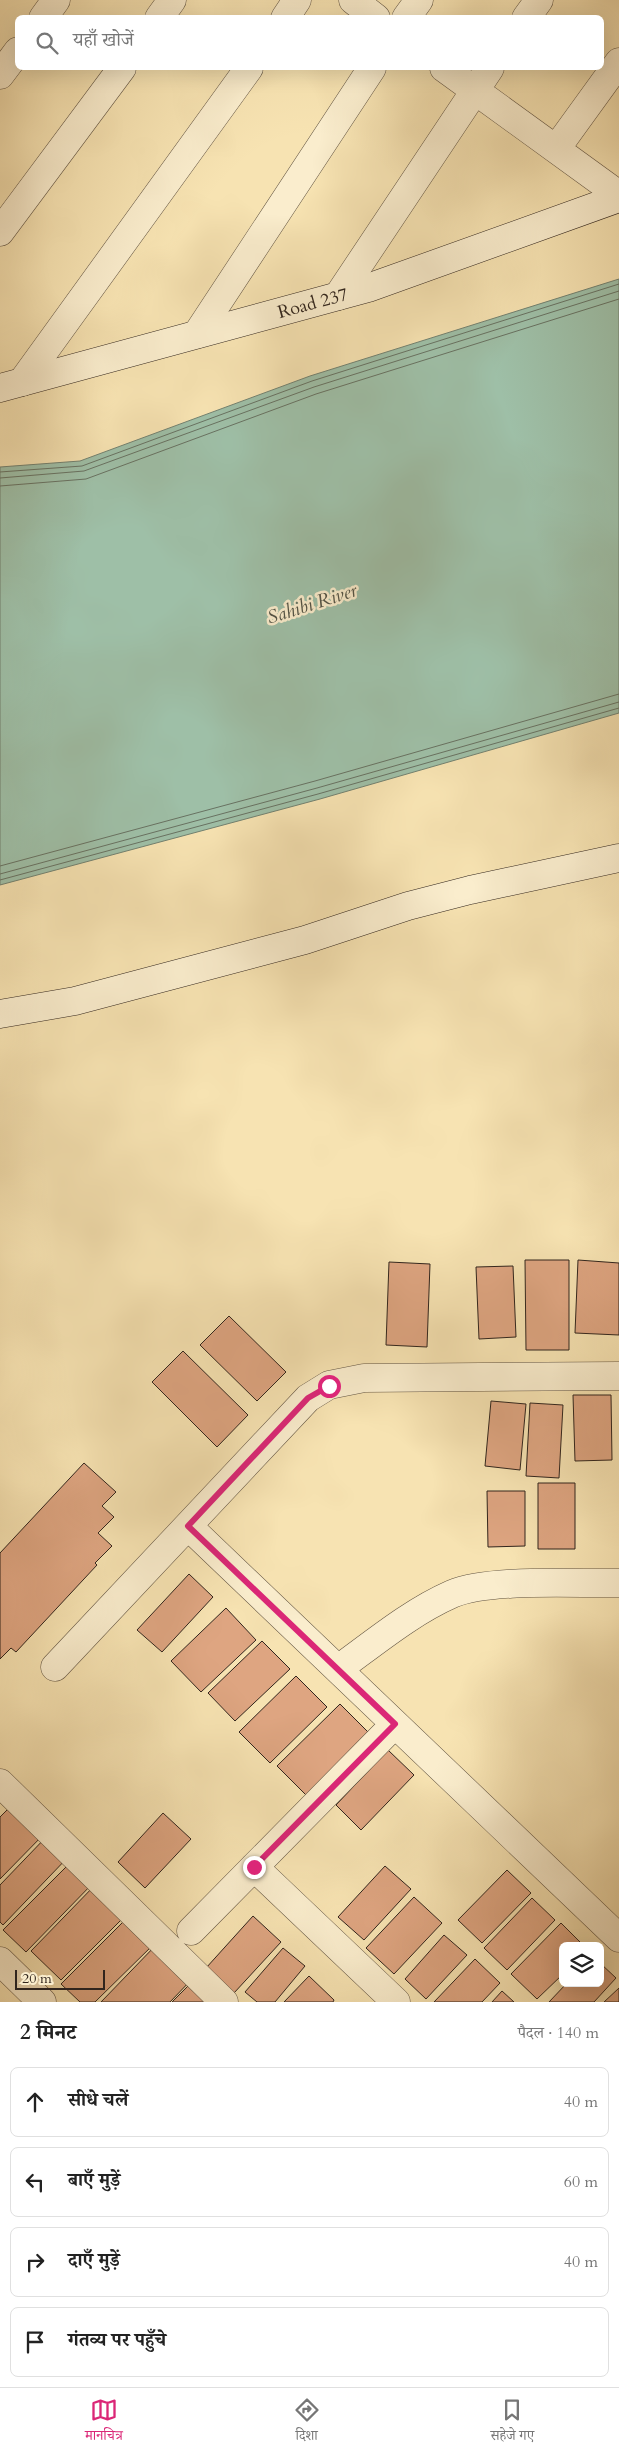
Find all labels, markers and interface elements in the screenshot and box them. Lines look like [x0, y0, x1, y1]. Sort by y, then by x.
search box [15, 15, 604, 70]
text: यहाँ खोजें [73, 27, 134, 53]
icon: search [33, 29, 61, 57]
street label: Road 237 [275, 282, 351, 325]
water label: Sahibi River [264, 577, 361, 631]
route start [318, 1375, 341, 1398]
route end [243, 1856, 266, 1879]
map controls [559, 1942, 604, 1987]
button: layers [559, 1942, 604, 1987]
scale bar [15, 1967, 105, 1990]
text: 20 m [22, 1969, 52, 1988]
text: 2 मिनट [20, 2018, 76, 2047]
text: पैदल · 140 m [518, 2022, 599, 2044]
text: सीधे चलें [68, 2087, 128, 2113]
icon: ahead [21, 2088, 49, 2116]
text: 40 m [564, 2091, 598, 2113]
text: बाएँ मुड़ें [68, 2167, 120, 2193]
icon: left [21, 2168, 49, 2196]
text: 60 m [564, 2171, 598, 2193]
text: दाएँ मुड़ें [68, 2247, 120, 2273]
icon: right [21, 2248, 49, 2276]
text: 40 m [564, 2251, 598, 2273]
text: गंतव्य पर पहुँचे [68, 2327, 166, 2353]
icon: arrive [21, 2328, 49, 2356]
tab: मानचित्र [85, 2396, 123, 2449]
tab: दिशा [293, 2396, 321, 2449]
tab: सहेजे गए [491, 2396, 534, 2449]

